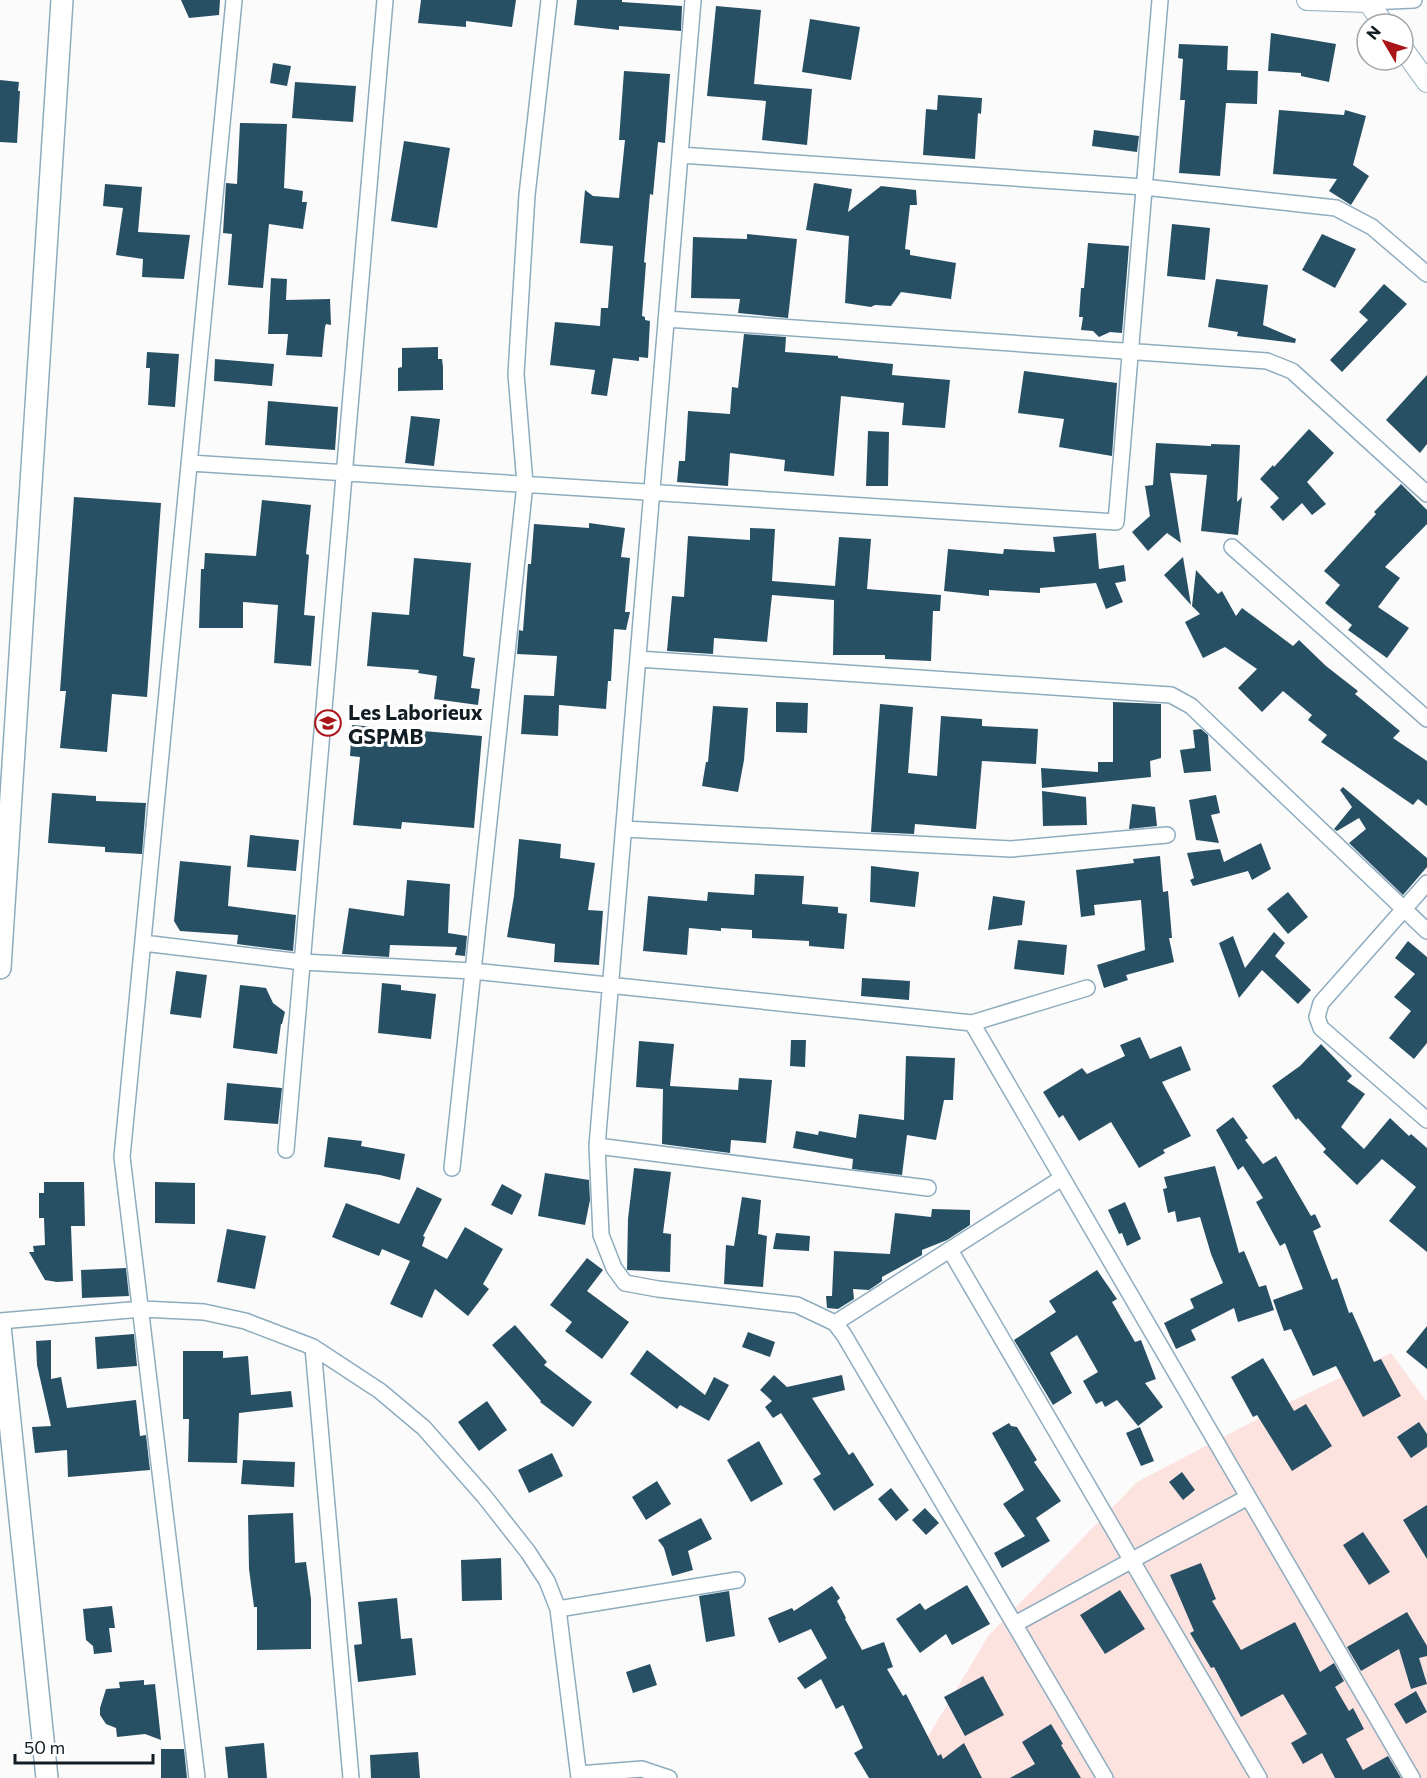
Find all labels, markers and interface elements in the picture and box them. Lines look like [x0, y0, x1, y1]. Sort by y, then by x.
north arrow [1355, 12, 1415, 72]
text: N [1362, 22, 1384, 43]
place label: Les Laborieux GSPMB [348, 699, 483, 748]
school or university icon: Les Laborieux GSPMB [313, 708, 343, 738]
scale bar [15, 1727, 153, 1765]
text: 50 m [24, 1736, 65, 1758]

